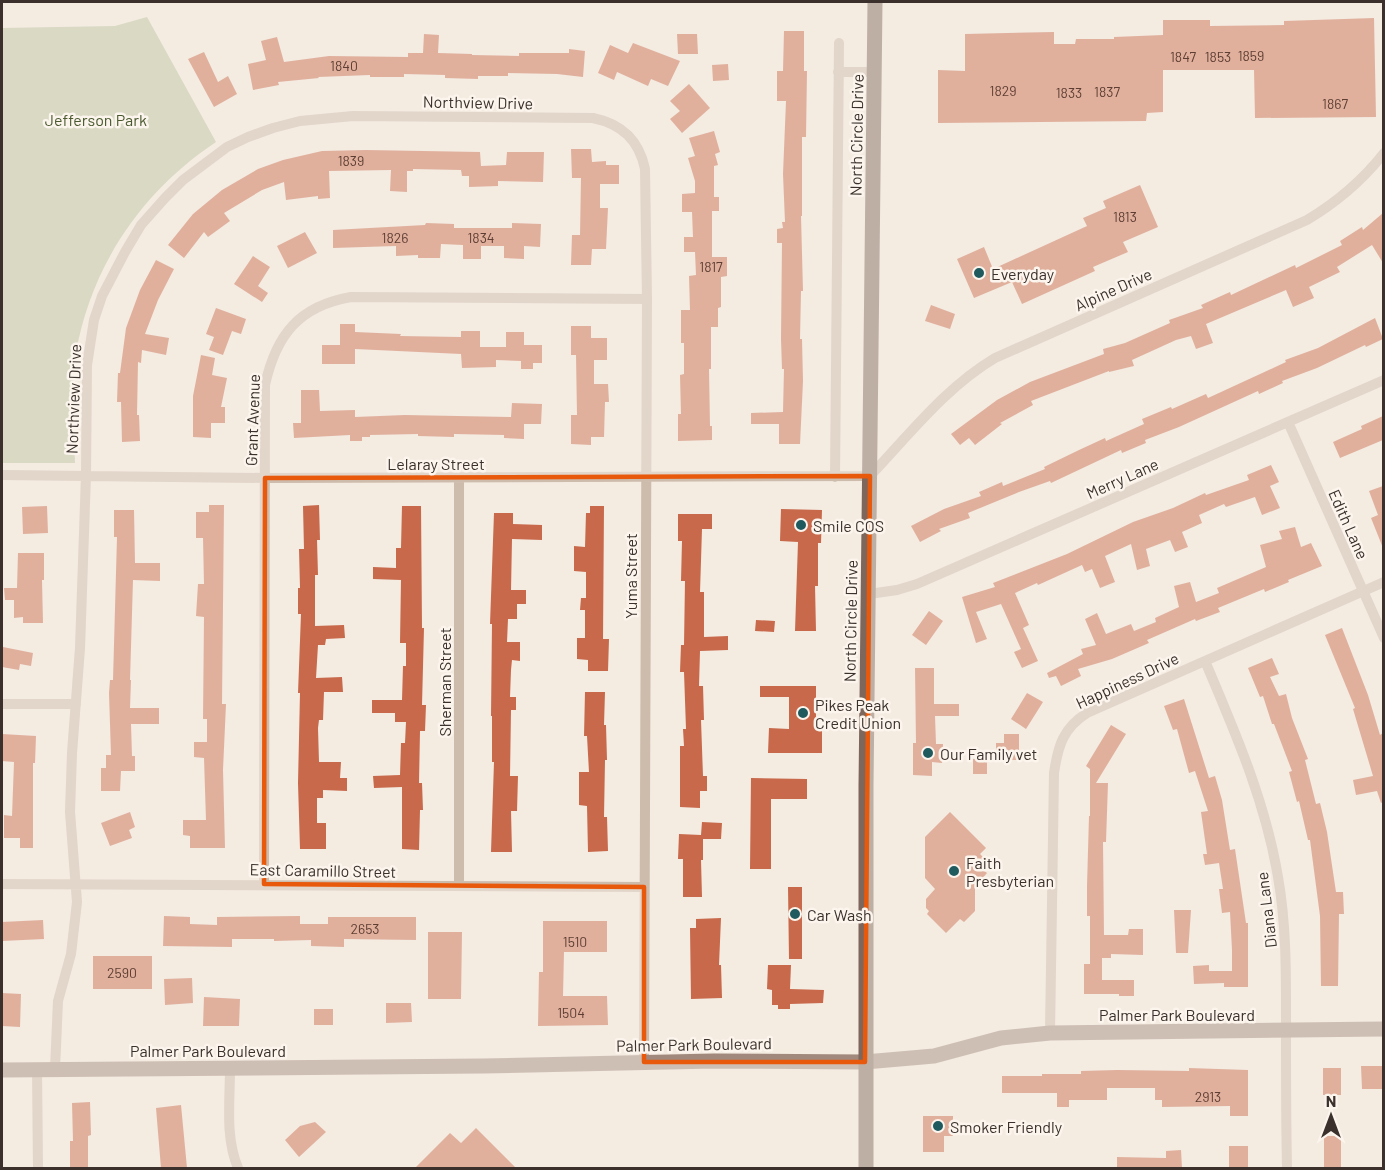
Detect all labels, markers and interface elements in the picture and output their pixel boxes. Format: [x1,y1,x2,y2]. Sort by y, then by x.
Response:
house number: 1859 [1238,47,1264,64]
house number: 1847 [1170,48,1196,65]
house number: 1853 [1205,48,1231,65]
house number: 1840 [330,57,358,74]
street label: North Circle Drive [845,74,867,196]
house number: 1829 [990,82,1017,99]
house number: 1837 [1094,83,1120,100]
house number: 1833 [1056,84,1082,101]
street label: Northview Drive [423,92,533,112]
house number: 1867 [1322,95,1348,112]
park label: Jefferson Park [45,110,147,129]
house number: 1839 [338,152,364,169]
house number: 1813 [1113,208,1137,225]
house number: 1826 [382,229,408,246]
house number: 1834 [467,229,495,246]
house number: 1817 [699,258,723,275]
place label: Everyday [991,264,1055,283]
street label: Alpine Drive [1072,264,1154,314]
marker: Everyday [972,266,986,280]
street label: Northview Drive [62,344,84,454]
street label: Grant Avenue [241,374,263,466]
street label: Lelaray Street [387,454,485,473]
street label: Merry Lane [1083,454,1161,502]
street label: Edith Lane [1325,486,1373,562]
place label: Smile COS [813,516,884,535]
marker: Smile COS [794,518,808,532]
street label: Yuma Street [621,533,640,619]
street label: North Circle Drive [839,560,861,682]
street label: Sherman Street [435,627,454,737]
street label: Happiness Drive [1073,648,1181,712]
place label: Pikes Peak Credit Union [815,695,901,732]
marker: Pikes Peak Credit Union [796,706,810,720]
place label: Our Family vet [940,744,1037,763]
marker: Our Family vet [921,746,935,760]
place label: Faith Presbyterian [966,853,1054,890]
street label: East Caramillo Street [250,859,396,881]
marker: Faith Presbyterian [947,864,961,878]
street label: Diana Lane [1252,871,1280,949]
place label: Car Wash [807,905,872,924]
marker: Car Wash [788,907,802,921]
house number: 2653 [350,920,380,937]
house number: 1510 [563,933,587,950]
house number: 2590 [107,964,137,981]
house number: 1504 [557,1004,585,1021]
street label: Palmer Park Boulevard [1099,1005,1255,1024]
street label: Palmer Park Boulevard [616,1033,772,1055]
street label: Palmer Park Boulevard [130,1041,286,1060]
north arrow [1301,1086,1361,1146]
house number: 2913 [1195,1088,1221,1105]
text: N [1326,1091,1336,1110]
place label: Smoker Friendly [950,1117,1063,1136]
marker: Smoker Friendly [931,1119,945,1133]

